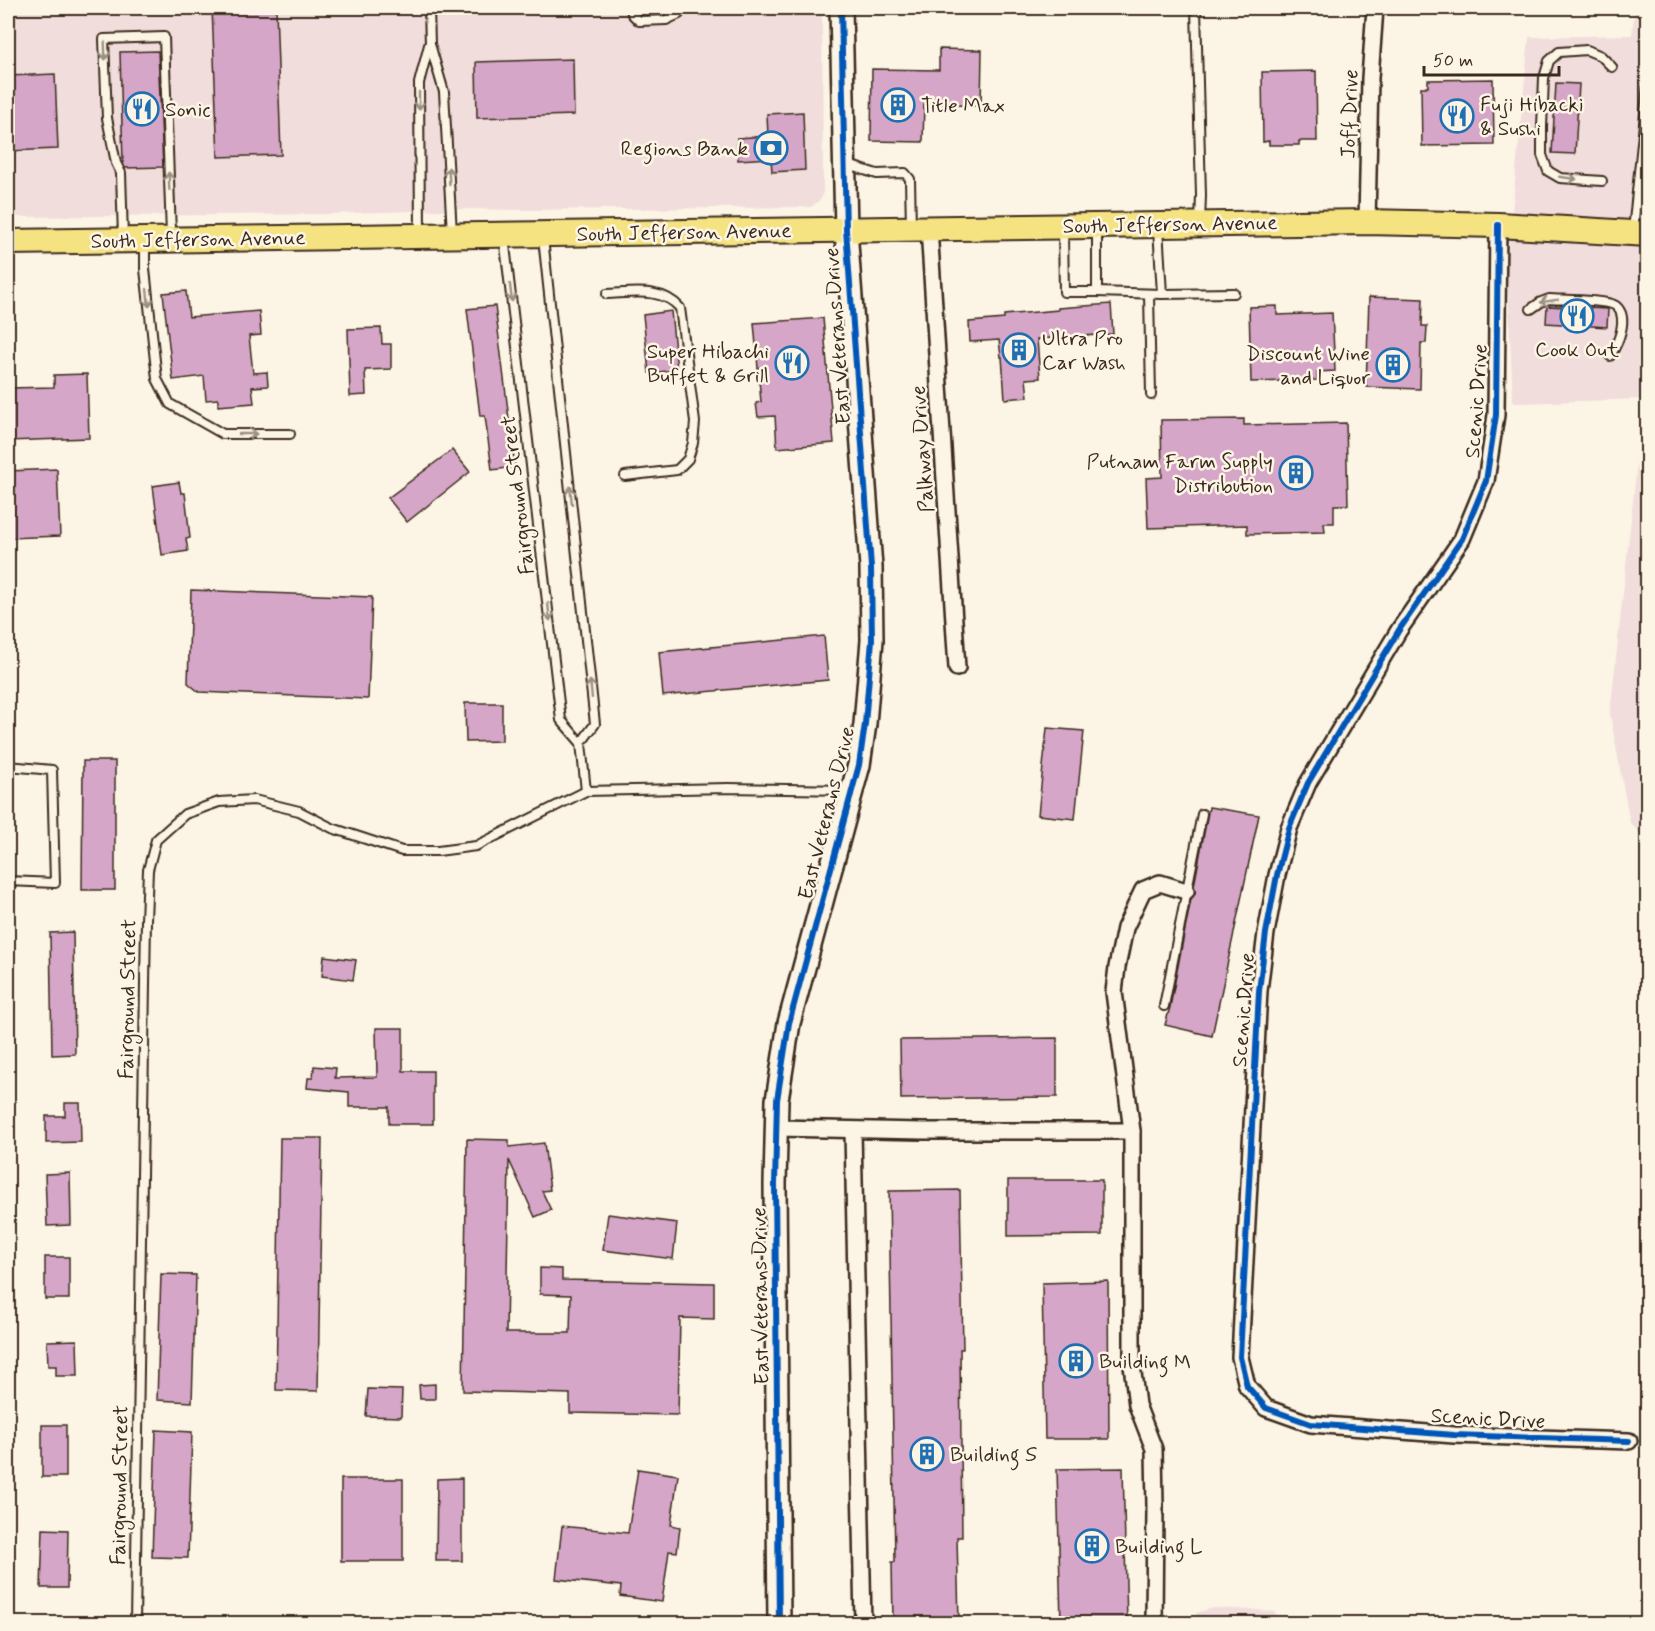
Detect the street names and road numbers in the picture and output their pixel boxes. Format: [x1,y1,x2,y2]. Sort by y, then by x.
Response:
street label: Joff Drive [1334,69,1366,159]
street label: South Jefferson Avenue [1062,209,1278,241]
street label: South Jefferson Avenue [576,217,792,249]
street label: South Jefferson Avenue [90,224,306,256]
street label: East Veterans Drive [818,246,858,425]
street label: Scenic Drive [1459,343,1495,459]
street label: Palkway Drive [905,384,941,513]
street label: Fairground Street [494,413,543,576]
street label: East Veterans Drive [792,724,862,903]
street label: Fairground Street [113,919,144,1079]
street label: Scenic Drive [1226,952,1262,1068]
street label: East Veterans Drive [745,1207,777,1385]
street label: Scenic Drive [1430,1402,1546,1436]
street label: Fairground Street [105,1405,136,1565]

